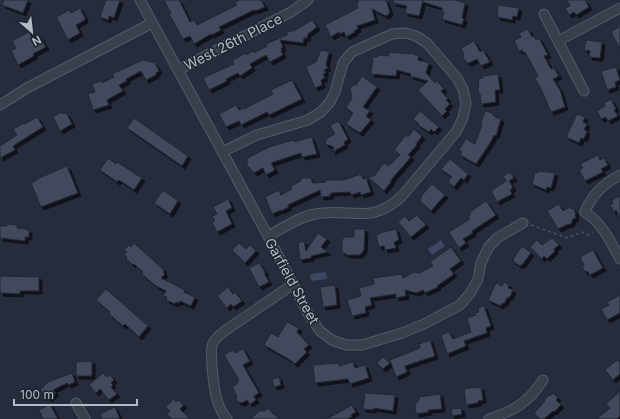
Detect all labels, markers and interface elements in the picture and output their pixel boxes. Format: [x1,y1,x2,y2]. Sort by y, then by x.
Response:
street label: West 26th Place [181,10,285,74]
north arrow [12,12,52,52]
text: N [30,33,44,49]
street label: Garfield Street [262,235,323,327]
scale bar [14,381,137,407]
text: 100 m [20,387,54,402]

